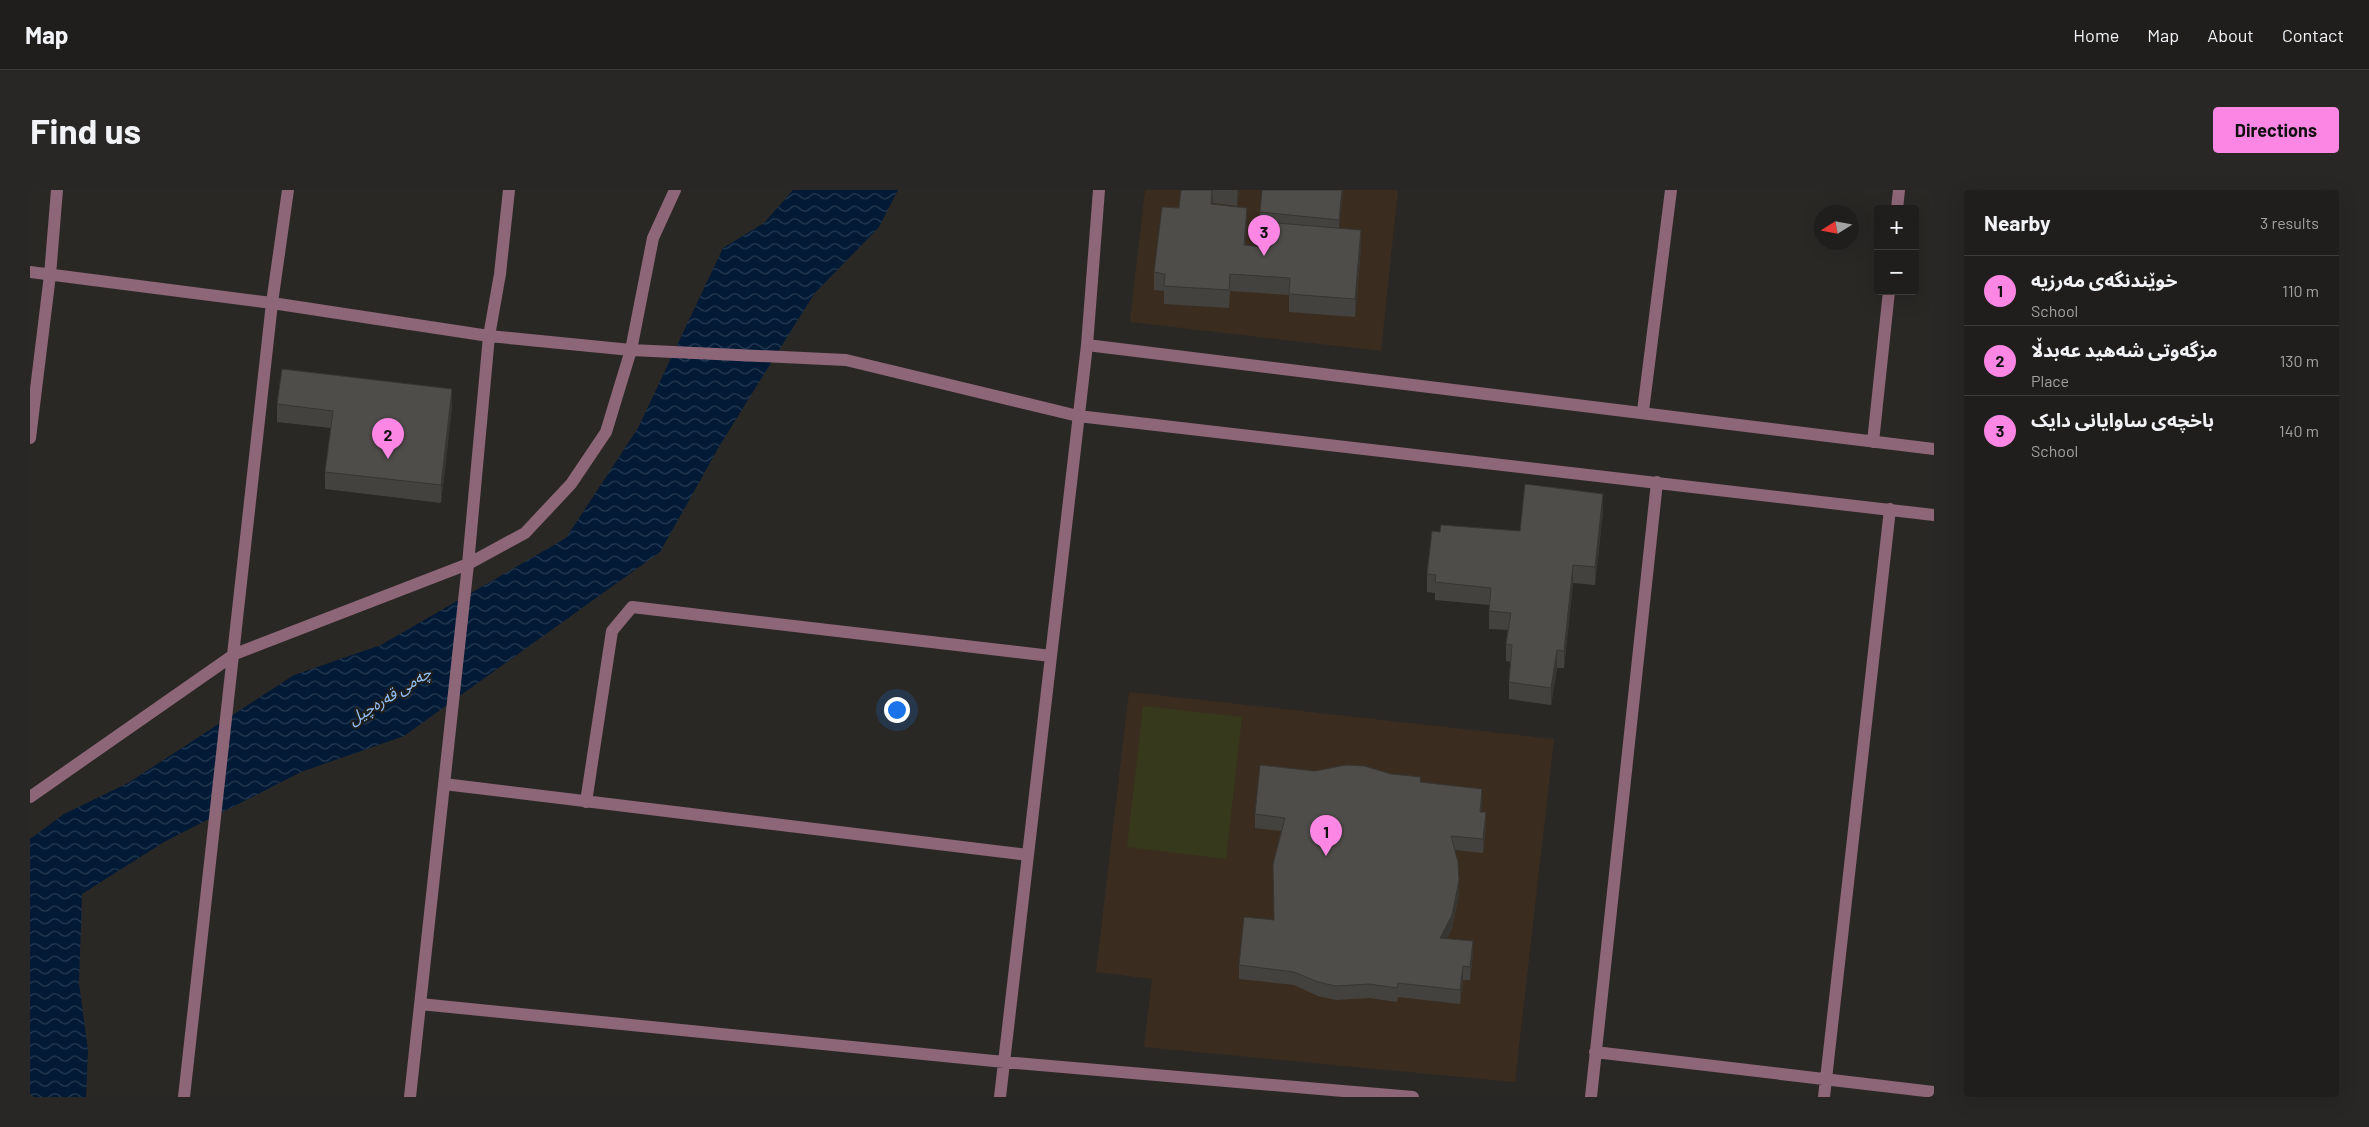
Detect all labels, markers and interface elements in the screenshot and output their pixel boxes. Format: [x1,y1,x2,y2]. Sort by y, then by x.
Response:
text: Map [25,20,68,49]
text: Home [2073,24,2119,46]
text: Map [2147,24,2179,46]
text: About [2207,24,2254,46]
text: Contact [2282,24,2344,46]
button: Directions [2213,107,2339,153]
text: Find us [30,109,141,151]
north arrow [1814,205,1859,250]
map controls [1874,205,1919,295]
button: + [1874,205,1919,250]
text: Nearby [1984,210,2050,235]
text: 3 results [2260,213,2319,232]
pin: 3 [1248,215,1280,256]
button: − [1874,250,1919,295]
text: خوێندنگەی مەرزیە [2031,268,2178,291]
text: 1 [1997,281,2003,300]
text: 110 m [2282,281,2319,300]
text: School [2031,301,2078,320]
text: مزگەوتی شەهید عەبدڵا [2031,338,2218,361]
text: 2 [1996,351,2004,370]
text: 130 m [2280,351,2319,370]
text: Place [2031,371,2069,390]
text: باخچەی ساوایانی دایک [2031,408,2214,431]
pin: 2 [372,418,404,459]
text: 3 [1996,421,2004,440]
text: 140 m [2279,421,2319,440]
text: School [2031,441,2078,460]
water label: چەمی قەرەچیل [344,662,436,730]
your location [884,697,910,723]
pin: 1 [1310,815,1342,856]

